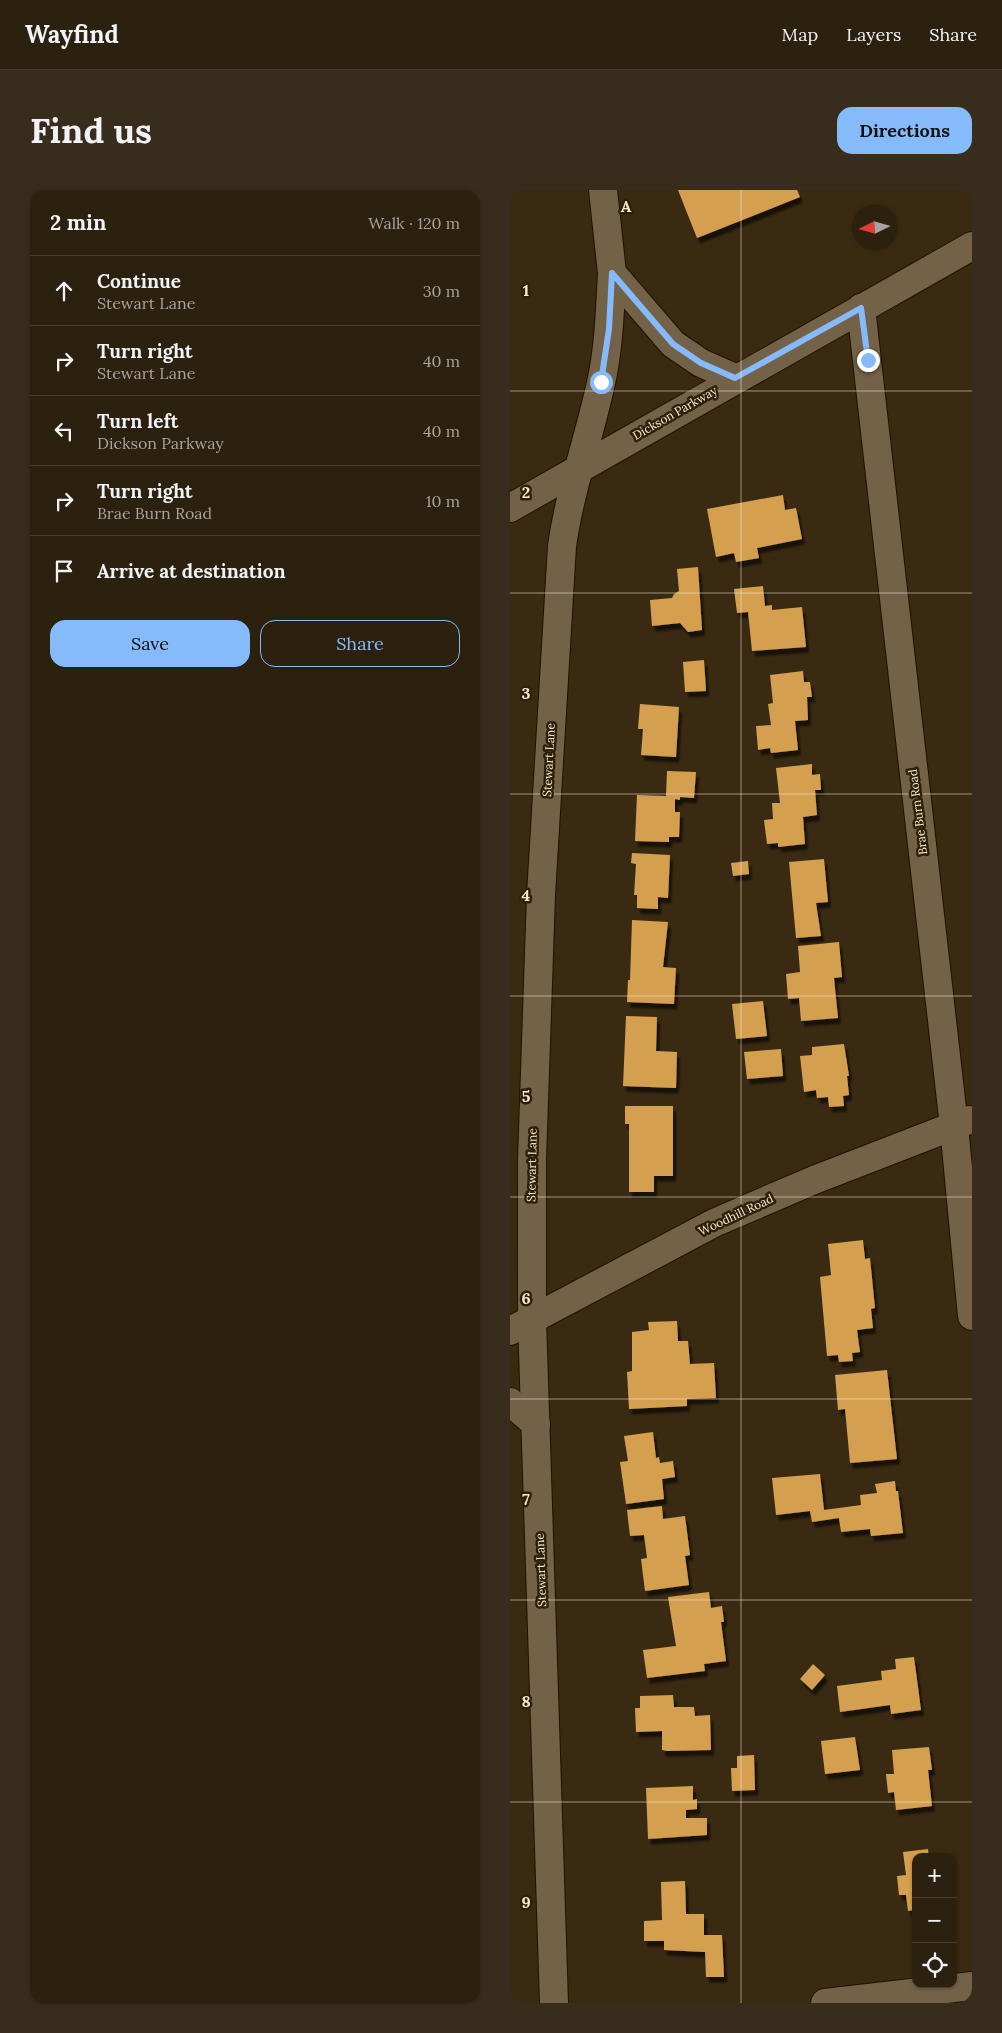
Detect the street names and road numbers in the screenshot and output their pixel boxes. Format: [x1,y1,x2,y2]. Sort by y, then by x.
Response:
street label: Dickson Parkway [630,382,720,443]
street label: Stewart Lane [539,722,558,797]
street label: Brae Burn Road [905,768,930,856]
street label: Stewart Lane [523,1127,540,1202]
street label: Woodhill Road [696,1191,776,1238]
street label: Stewart Lane [532,1532,549,1607]

